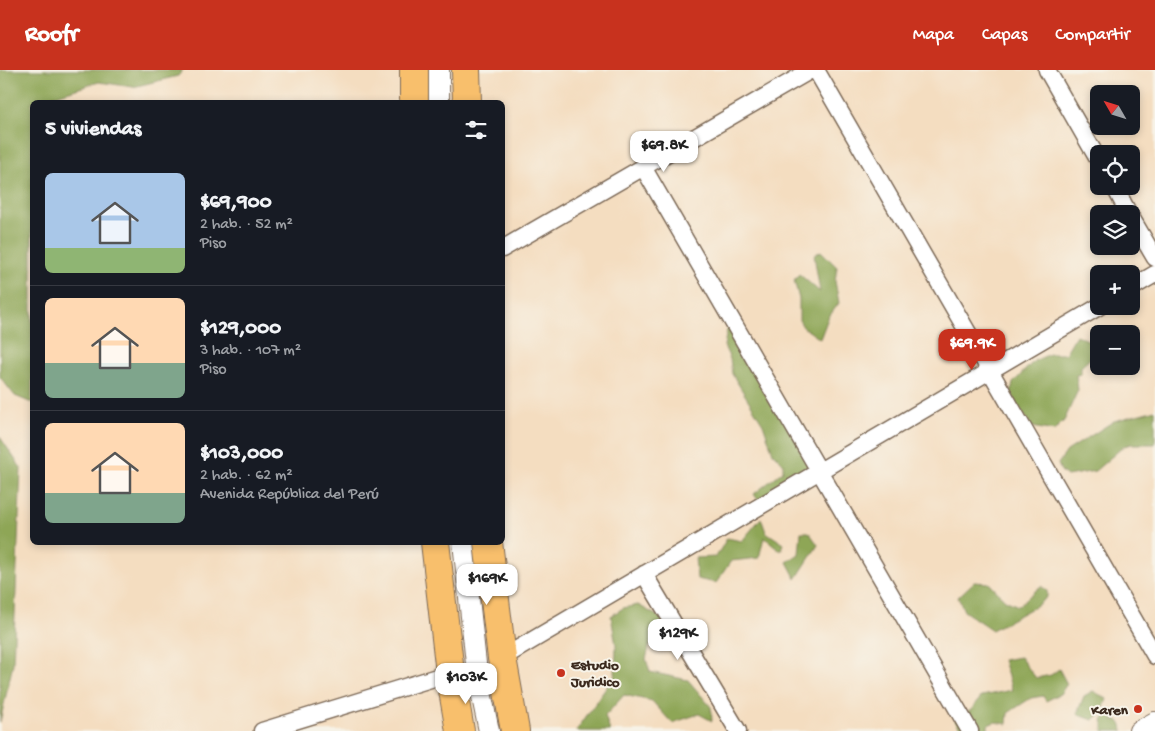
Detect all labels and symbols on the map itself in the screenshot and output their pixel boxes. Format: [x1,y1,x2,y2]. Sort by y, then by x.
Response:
north arrow [1090,85,1140,135]
pin: $69.8K [623,131,705,173]
pin: $69.9K [931,328,1013,371]
pin: $169K [452,564,522,606]
pin: $129K [643,618,713,661]
place label: Estudio Juridico [570,657,620,692]
pin: $103K [431,662,501,705]
marker: Estudio Juridico [555,667,567,679]
place label: Karen [1090,702,1129,720]
marker: Karen [1132,703,1144,715]

